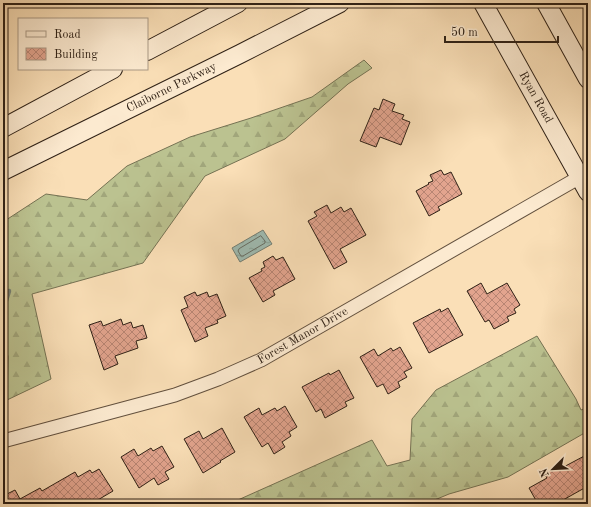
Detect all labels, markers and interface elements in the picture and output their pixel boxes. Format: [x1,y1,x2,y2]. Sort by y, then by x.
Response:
legend [18,18,148,70]
scale bar [445,18,558,44]
text: 50 m [451,26,478,39]
text: Road [54,29,81,41]
text: Building [54,49,98,61]
street label: Claiborne Parkway [125,60,219,115]
street label: Ryan Road [516,70,555,125]
street label: Forest Manor Drive [255,305,350,367]
north arrow [533,449,573,489]
text: N [538,466,552,479]

